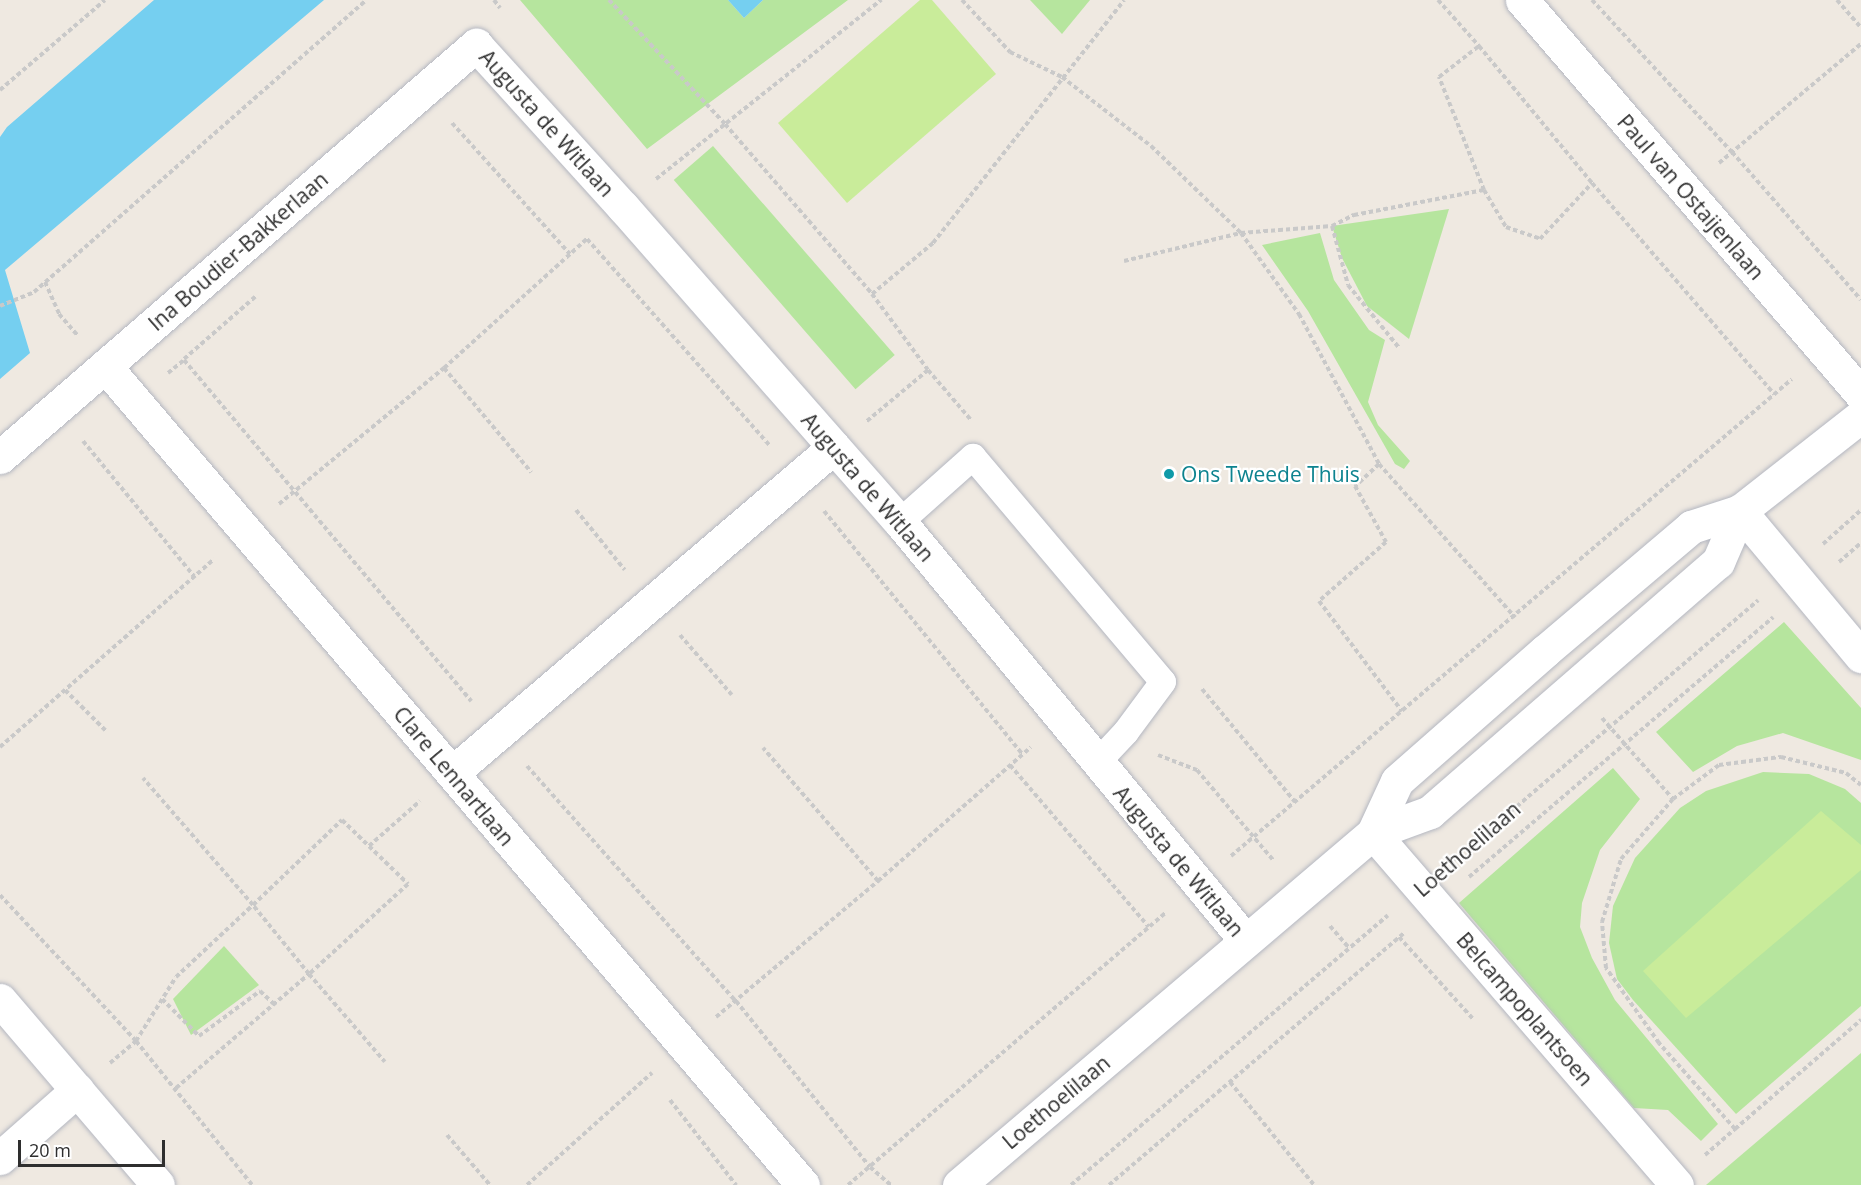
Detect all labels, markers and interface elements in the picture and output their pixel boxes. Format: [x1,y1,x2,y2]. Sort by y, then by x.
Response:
street label: Augusta de Witlaan [474,44,620,202]
street label: Paul van Ostaijenlaan [1612,109,1770,285]
street label: Ina Boudier-Bakkerlaan [143,166,333,336]
street label: Augusta de Witlaan [797,407,939,567]
place label: Ons Tweede Thuis [1181,461,1360,487]
marker: Ons Tweede Thuis [1162,467,1176,481]
street label: Clare Lennartlaan [388,701,520,851]
street label: Augusta de Witlaan [1109,781,1249,941]
street label: Loethoelilaan [1409,796,1525,902]
street label: Belcampoplantsoen [1452,927,1598,1091]
street label: Loethoelilaan [997,1050,1115,1154]
scale bar [21,1128,168,1166]
text: 20 m [29,1138,71,1162]

